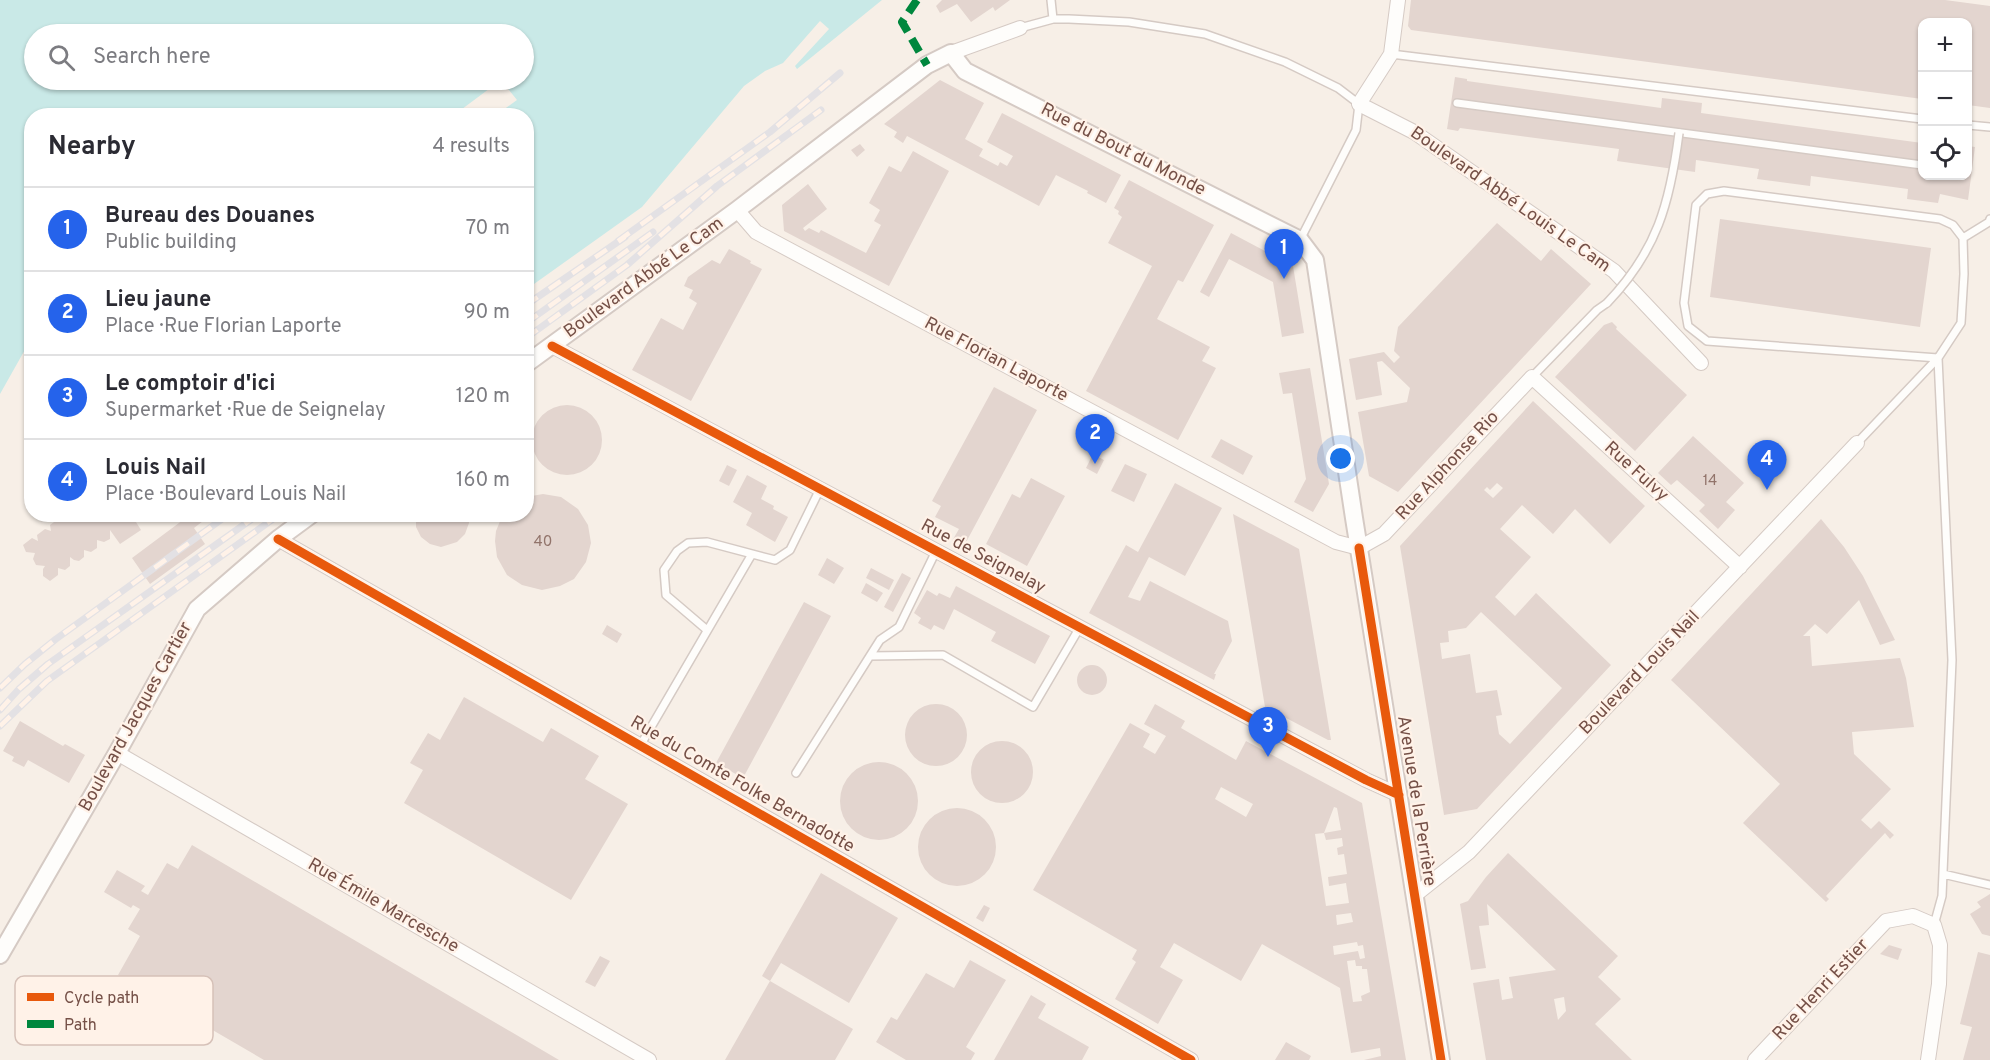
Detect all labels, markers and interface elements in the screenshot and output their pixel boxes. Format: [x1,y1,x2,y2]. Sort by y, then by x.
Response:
map controls [1918,18,1972,180]
button: + [1918,18,1972,72]
search box [24,24,534,90]
icon: search [45,41,78,74]
text: Search here [93,44,211,71]
button: − [1918,72,1972,126]
street label: Rue du Bout du Monde [1036,98,1210,202]
street label: Boulevard Abbé Louis Le Cam [1405,122,1615,278]
button: locate [1918,126,1972,180]
text: Nearby [48,131,136,164]
text: 4 results [433,134,510,160]
text: Bureau des Douanes [105,203,315,230]
street label: Boulevard Abbé Le Cam [560,212,728,344]
text: 1 [64,216,72,242]
text: 70 m [466,216,510,242]
text: Public building [105,230,237,256]
pin: 1 [1264,230,1304,279]
text: Lieu jaune [105,287,211,314]
text: 2 [61,300,74,326]
text: 90 m [464,300,510,326]
street label: Rue Florian Laporte [920,312,1072,408]
text: Place · Rue Florian Laporte [105,314,341,340]
text: Le comptoir d'ici [105,371,276,398]
text: 3 [62,384,74,410]
text: 120 m [456,384,510,410]
text: Supermarket · Rue de Seignelay [105,398,385,424]
street label: Rue Alphonse Rio [1391,406,1505,526]
pin: 2 [1076,414,1114,464]
street label: Rue Fulvy [1599,437,1673,507]
pin: 4 [1748,440,1786,490]
your location [1326,444,1355,473]
text: Louis Nail [105,455,206,482]
text: 4 [61,468,74,494]
text: 160 m [456,468,510,494]
house number: 14 [1703,472,1717,491]
text: Place · Boulevard Louis Nail [105,482,346,508]
street label: Rue de Seignelay [916,514,1050,600]
house number: 40 [534,533,552,552]
street label: Boulevard Louis Nail [1575,606,1705,740]
street label: Boulevard Jacques Cartier [74,618,198,816]
pin: 3 [1248,708,1288,757]
street label: Rue du Comte Folke Bernadotte [626,711,858,859]
street label: Avenue de la Perrière [1391,714,1441,888]
street label: Rue Émile Marcesche [303,852,464,959]
street label: Rue Henri Estier [1768,934,1874,1046]
legend [15,976,213,1045]
text: Cycle path [64,989,139,1009]
text: Path [64,1016,97,1036]

